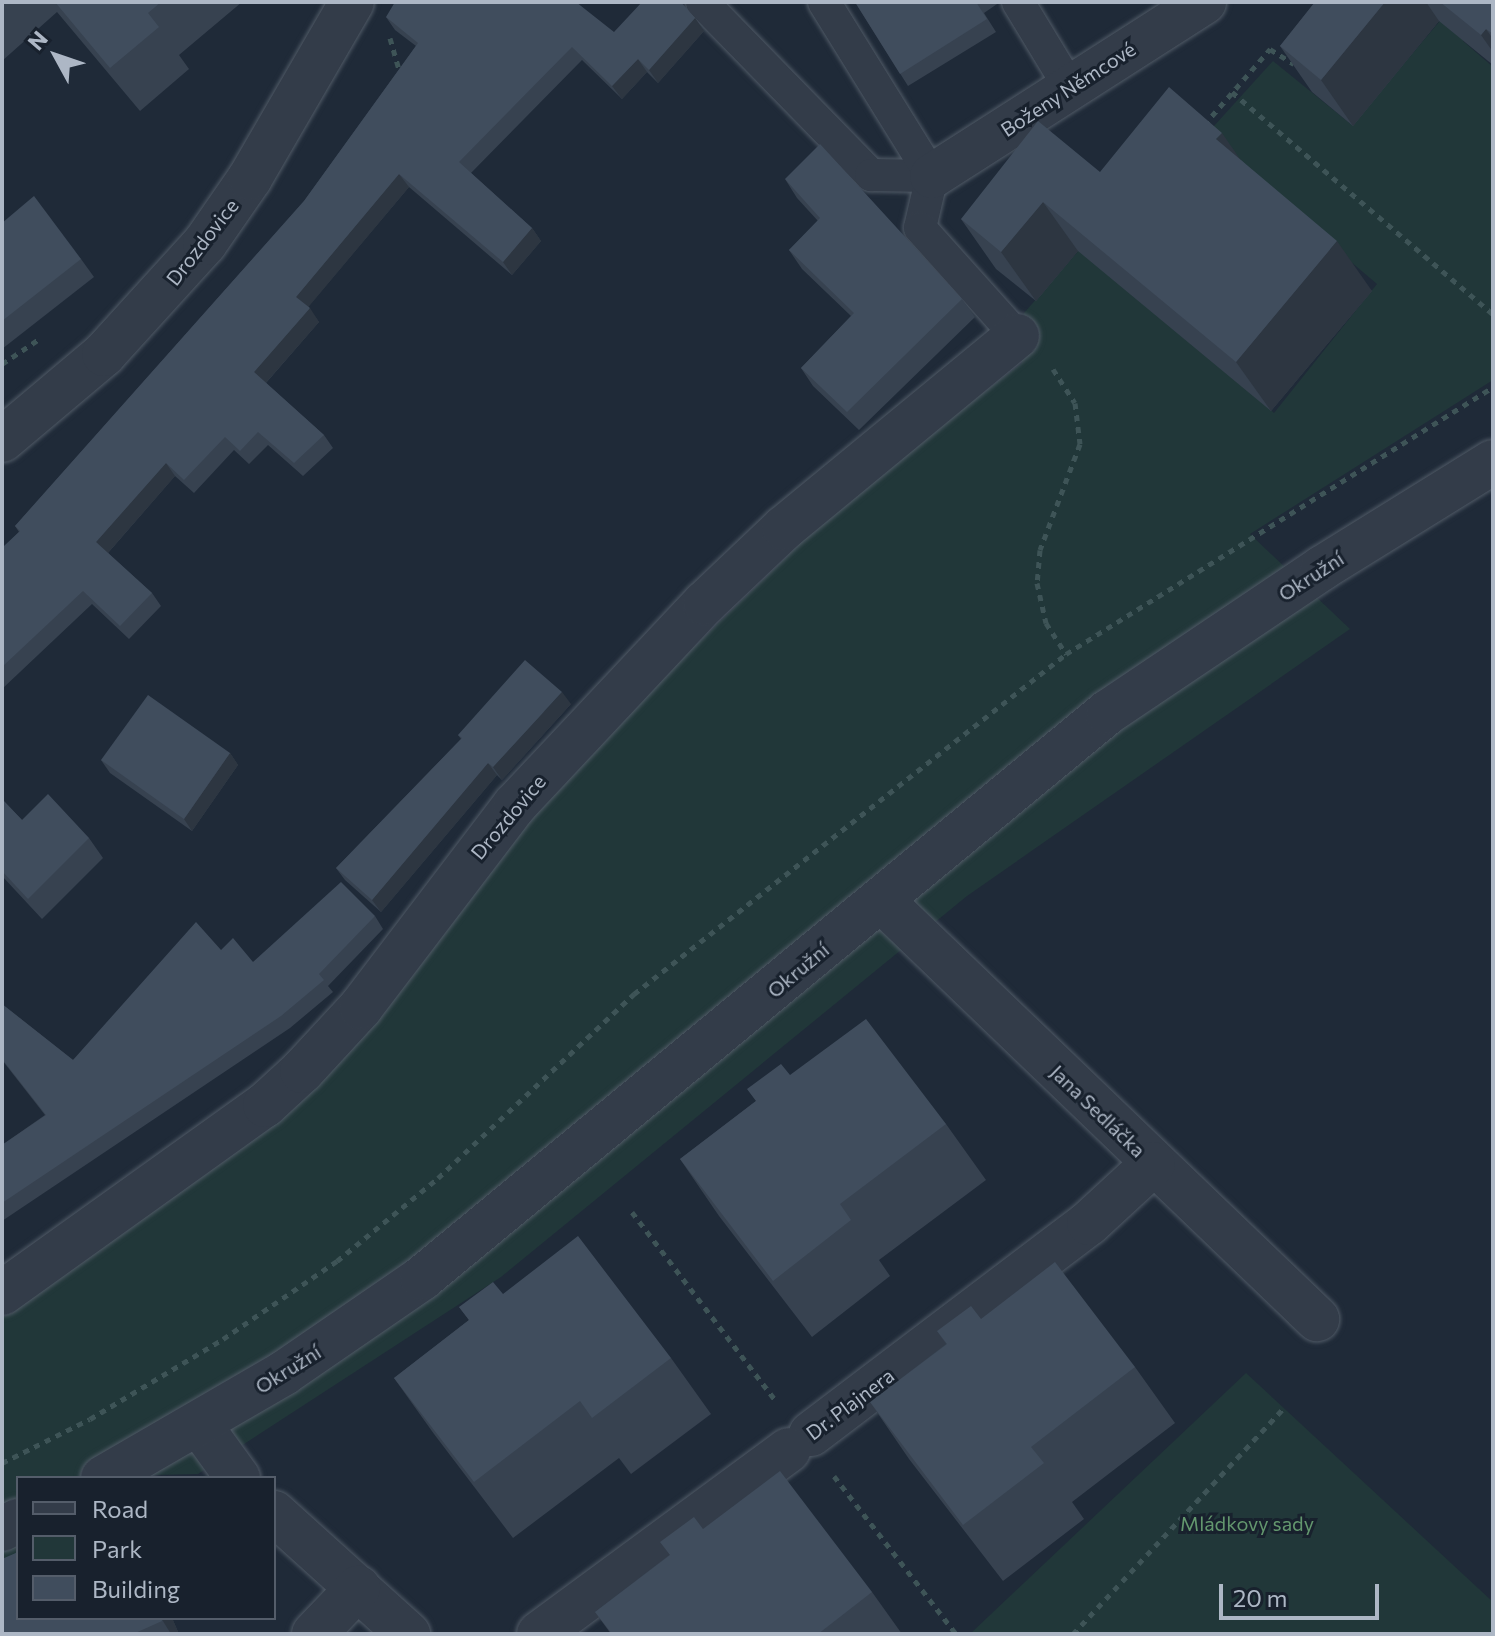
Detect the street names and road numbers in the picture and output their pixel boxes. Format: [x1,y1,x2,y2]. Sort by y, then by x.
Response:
street label: Boženy Němcové [996,37,1140,141]
street label: Drozdovice [161,194,243,290]
street label: Okružní [1274,546,1348,606]
street label: Drozdovice [466,770,550,864]
street label: Okružní [762,937,834,1003]
street label: Jana Sedláčka [1046,1060,1150,1162]
street label: Okružní [251,1340,325,1398]
street label: Dr. Plajnera [801,1363,899,1445]

